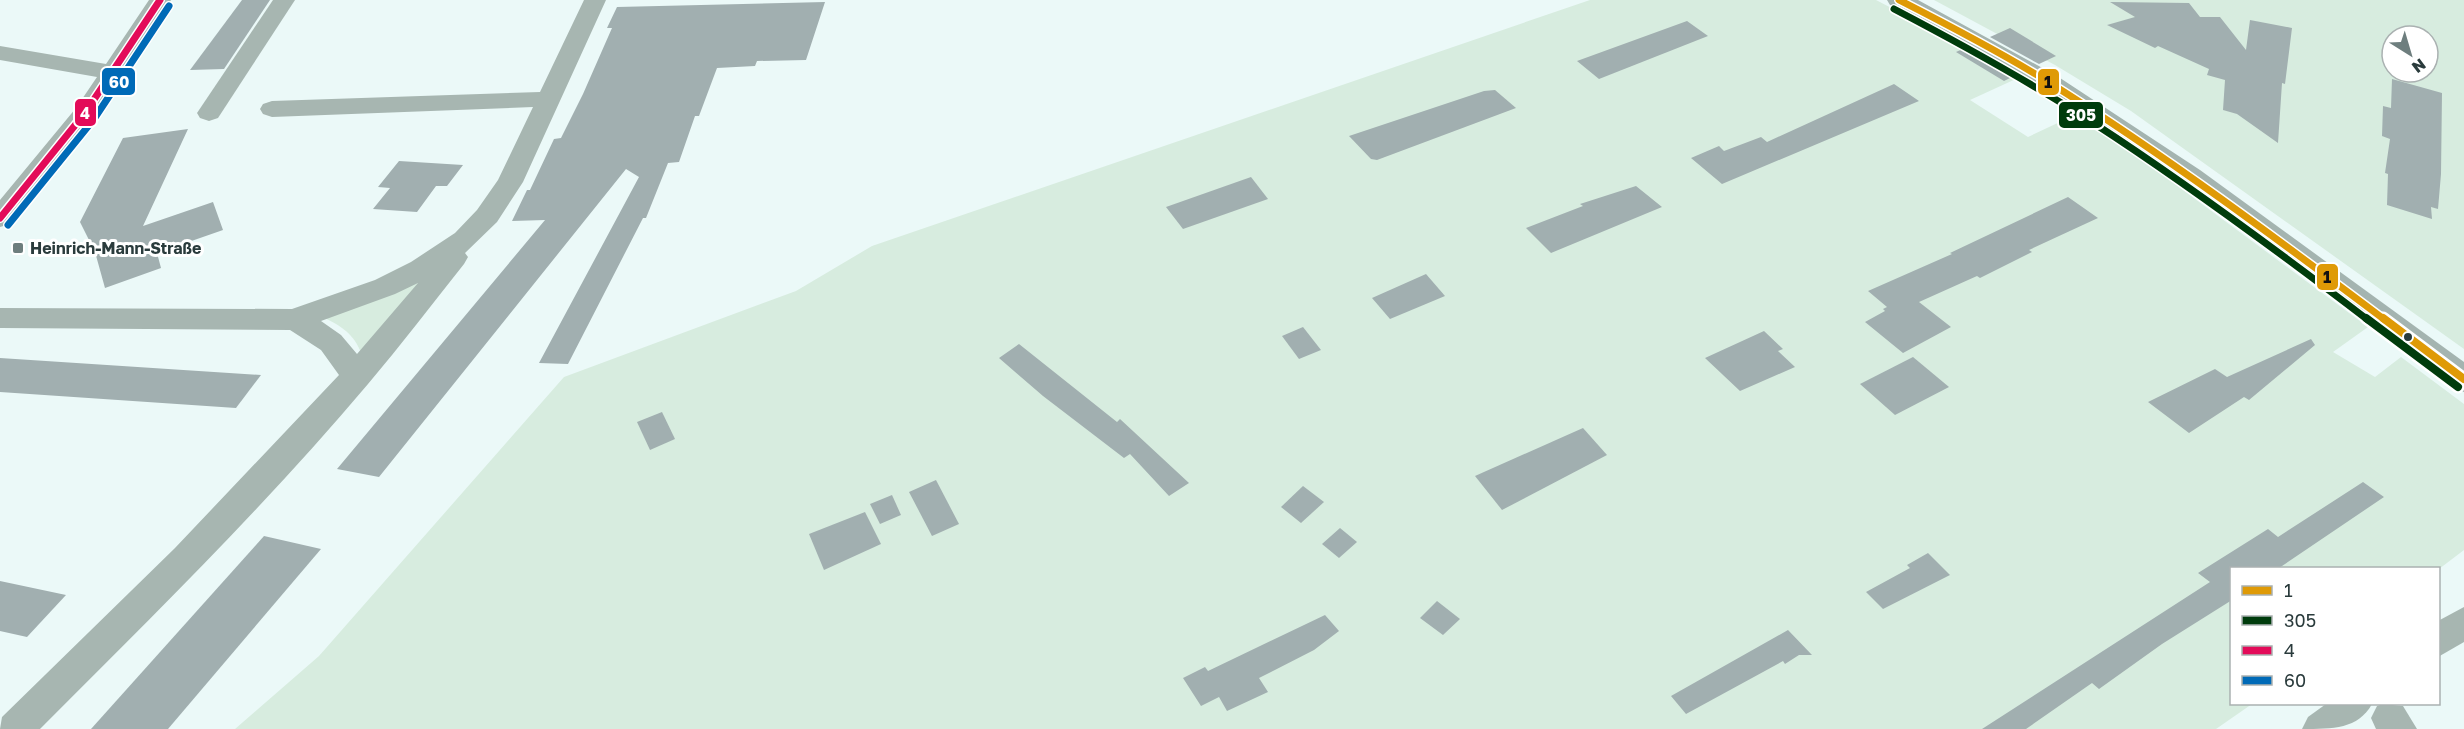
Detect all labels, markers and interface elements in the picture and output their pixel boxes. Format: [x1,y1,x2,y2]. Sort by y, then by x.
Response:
north arrow [2380,24,2440,84]
text: N [2408,54,2430,78]
line badge: 60 [101,67,136,96]
line badge: 1 [2037,68,2060,96]
text: 60 [109,72,129,92]
text: 1 [2044,72,2052,92]
line badge: 4 [74,98,97,127]
line badge: 305 [2058,101,2104,129]
text: 4 [80,103,90,123]
text: 305 [2066,105,2096,125]
place label: Heinrich-Mann-Straße [30,238,201,258]
marker: Heinrich-Mann-Straße [11,241,25,255]
line badge: 1 [2316,263,2339,291]
text: 1 [2323,267,2331,287]
unlabelled marker [2402,331,2414,343]
legend [2230,567,2440,705]
text: 1 [2284,579,2293,601]
text: 305 [2284,609,2316,631]
text: 4 [2284,639,2295,661]
text: 60 [2284,669,2306,691]

